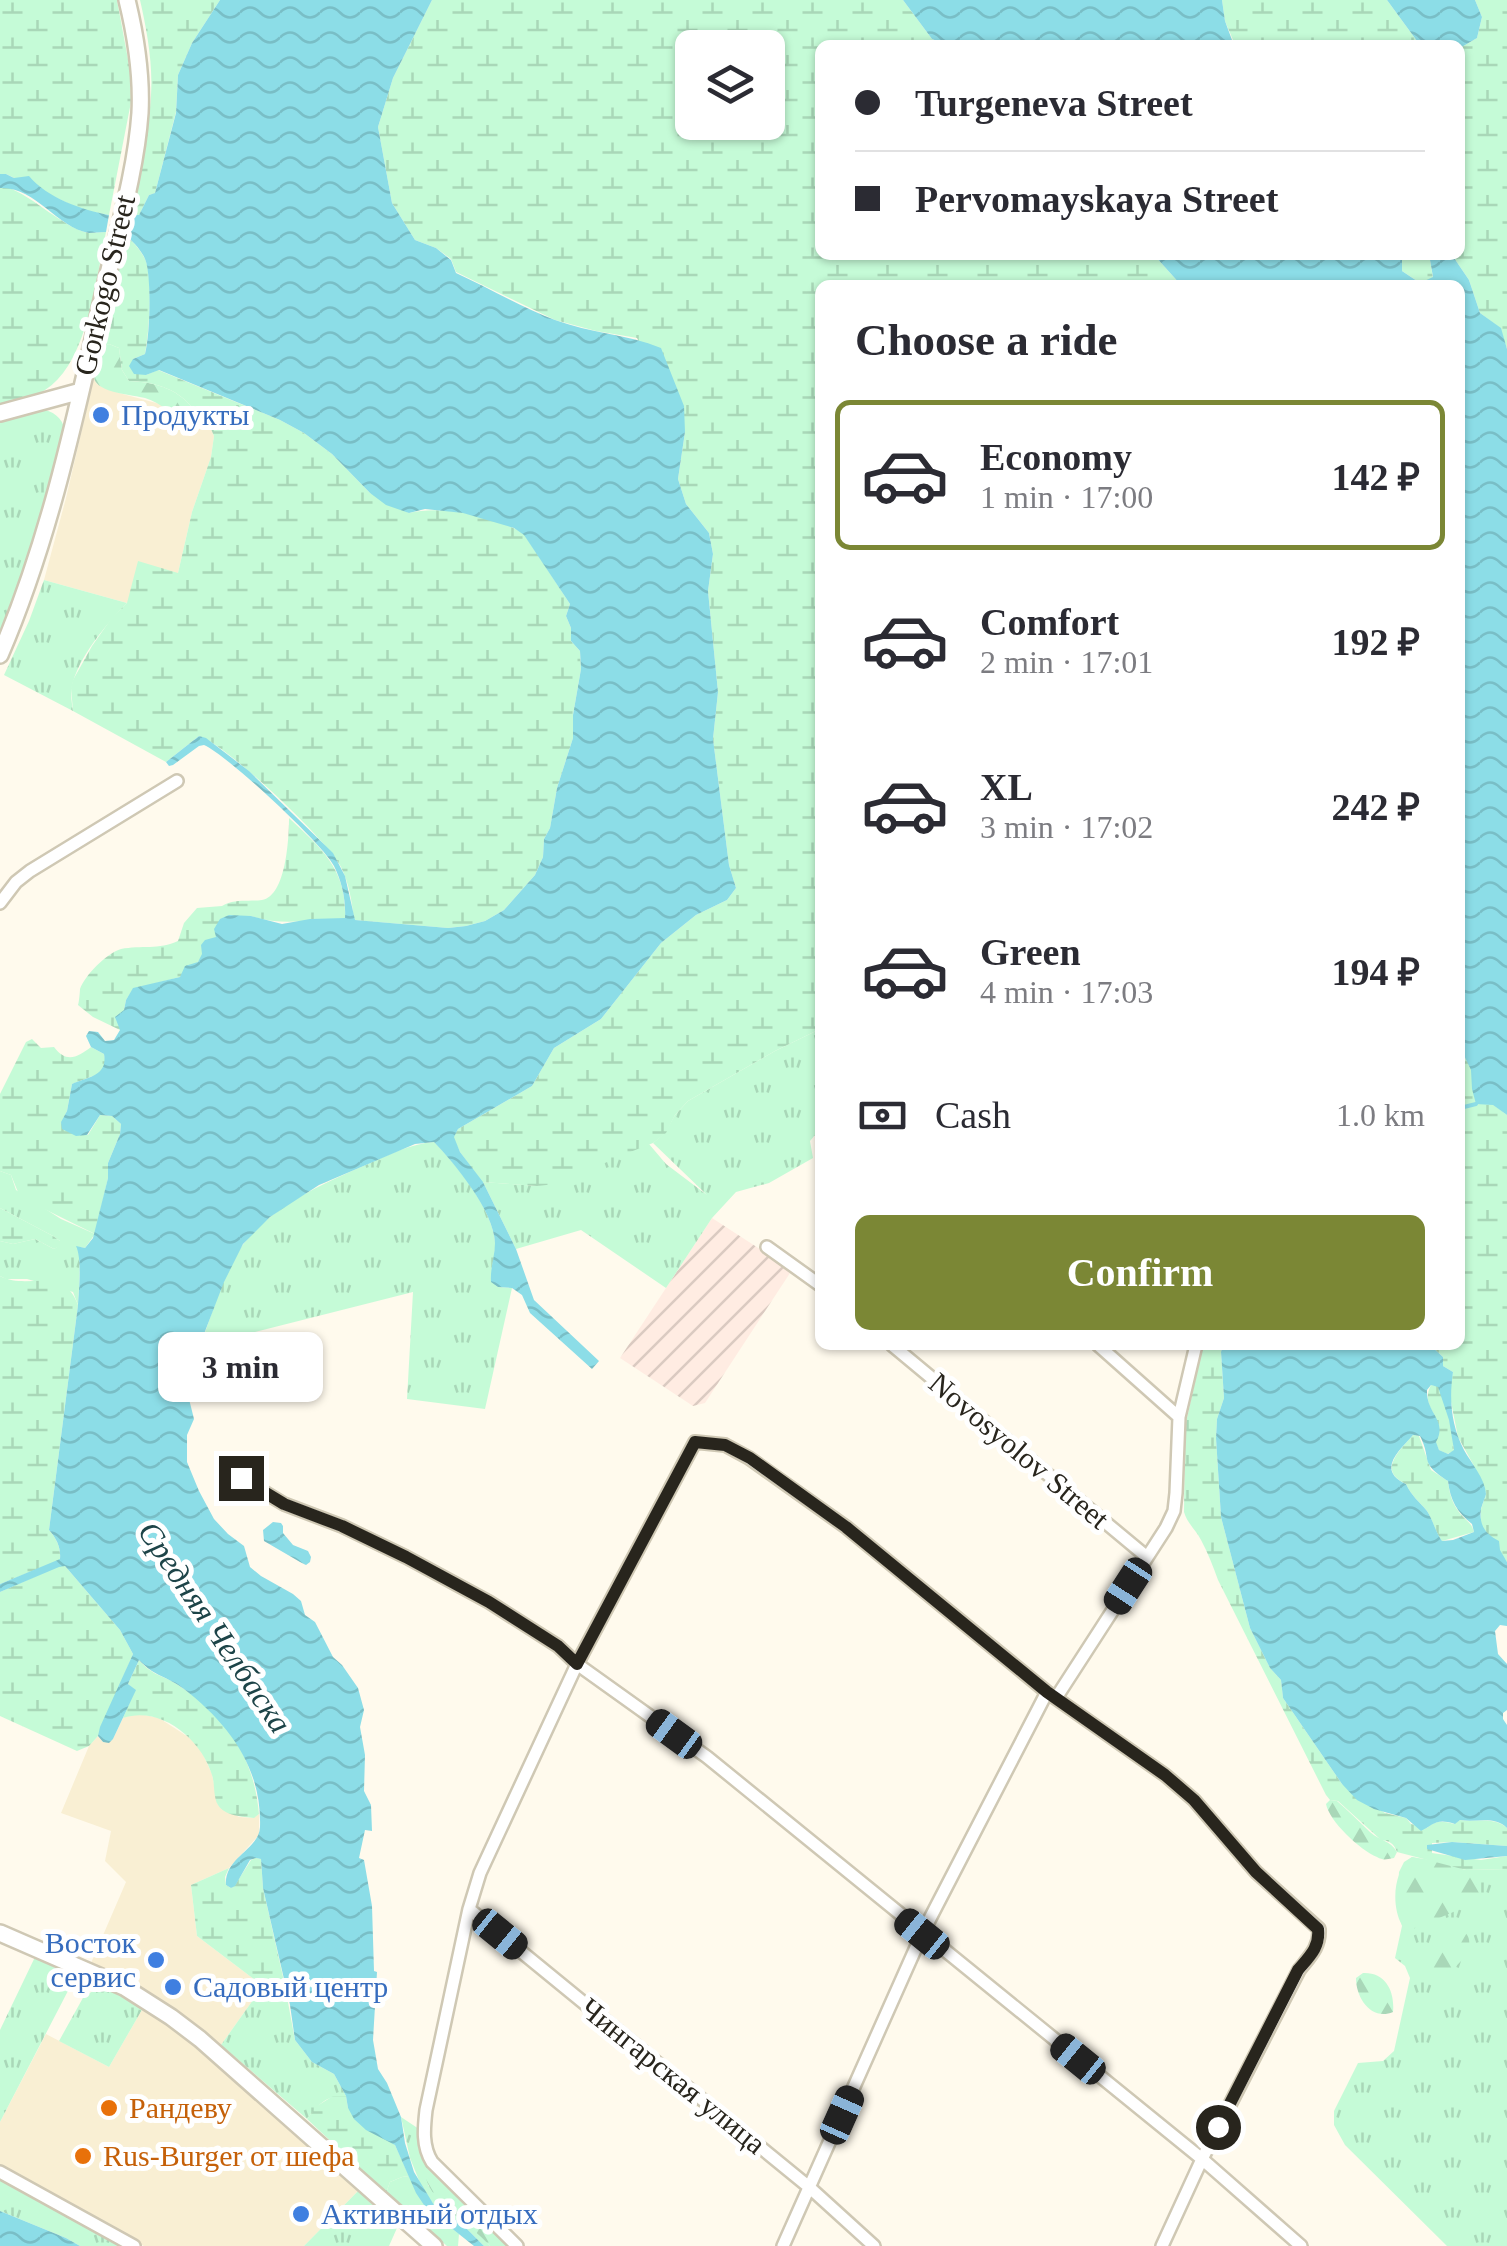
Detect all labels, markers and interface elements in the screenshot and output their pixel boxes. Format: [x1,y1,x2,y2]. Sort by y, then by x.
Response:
map controls [675,30,785,140]
button: layers [675,30,785,140]
text: Turgeneva Street [915,82,1193,124]
text: Pervomayskaya Street [915,178,1278,220]
street label: Gorkogo Street [68,191,141,378]
text: Choose a ride [855,315,1118,365]
place label: Продукты [121,398,250,431]
marker: Продукты [90,404,112,426]
icon: car [860,430,950,520]
text: Economy [980,436,1132,478]
text: 142 ₽ [1331,456,1420,498]
text: 1 min · 17:00 [980,479,1153,515]
icon: car [860,595,950,685]
text: Comfort [980,601,1119,643]
text: 192 ₽ [1331,621,1420,663]
text: 2 min · 17:01 [980,644,1153,680]
icon: car [860,760,950,850]
text: XL [980,766,1033,808]
text: 242 ₽ [1331,786,1420,828]
text: 3 min · 17:02 [980,809,1153,845]
icon: car [860,925,950,1015]
text: Green [980,931,1081,973]
text: 194 ₽ [1331,951,1420,993]
text: 4 min · 17:03 [980,974,1153,1010]
icon: cash [855,1088,910,1143]
text: Cash [935,1094,1011,1136]
text: 1.0 km [1336,1097,1425,1133]
button: Confirm [855,1215,1425,1330]
callout: 3 min [158,1333,324,1403]
text: 3 min [202,1349,279,1385]
street label: Novosyolov Street [923,1366,1116,1536]
route end [219,1456,264,1501]
water label: Средняя Челбаска [131,1515,299,1739]
car [1099,1553,1157,1619]
car [641,1704,707,1764]
car [467,1903,533,1965]
car [889,1903,955,1965]
place label: Восток сервис [45,1926,136,1993]
marker: Восток сервис [145,1949,167,1971]
place label: Садовый центр [193,1970,388,2003]
marker: Садовый центр [162,1976,184,1998]
street label: Чингарская улица [574,1991,772,2160]
car [1045,2028,1111,2090]
car [816,2081,868,2149]
place label: Рандеву [129,2091,232,2124]
marker: Рандеву [98,2097,120,2119]
route start [1196,2105,1241,2150]
place label: Rus-Burger от шефа [103,2139,355,2172]
marker: Rus-Burger от шефа [72,2145,94,2167]
place label: Активный отдых [321,2197,538,2230]
marker: Активный отдых [290,2203,312,2225]

